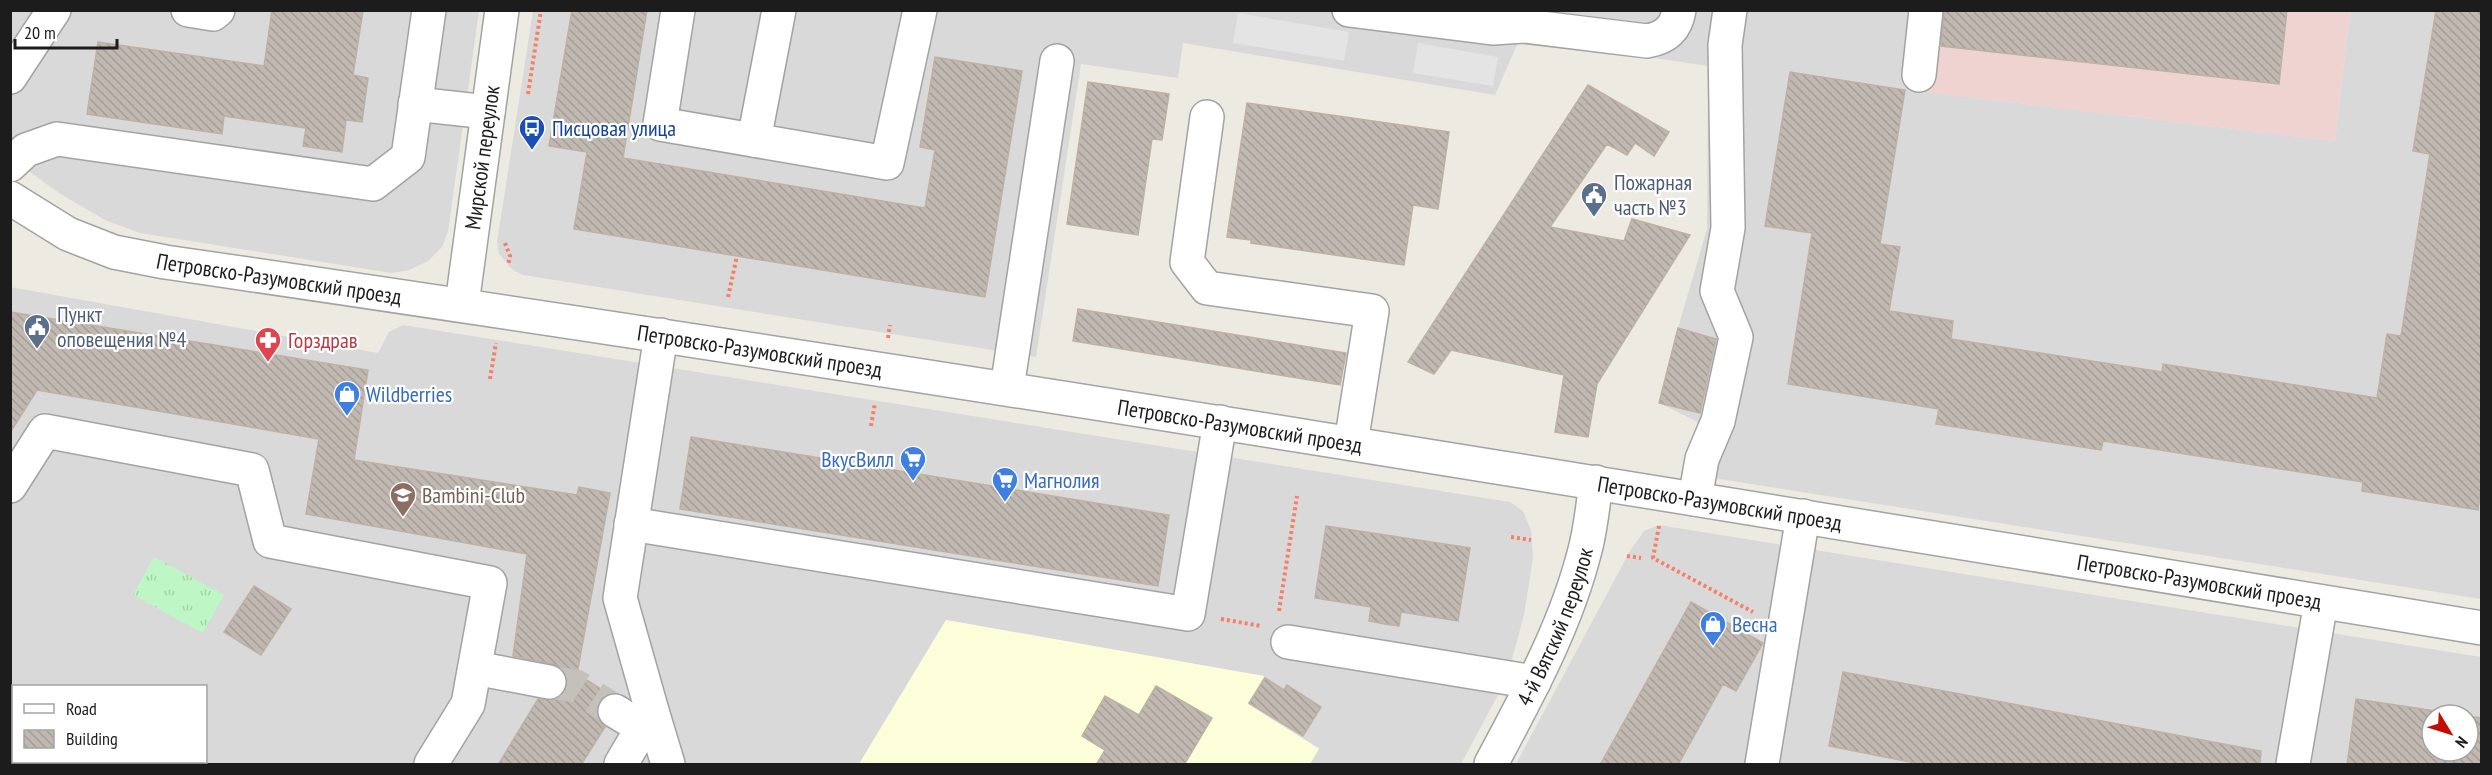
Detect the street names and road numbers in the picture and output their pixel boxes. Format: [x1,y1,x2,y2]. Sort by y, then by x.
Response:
street label: Мирской переулок [458,83,506,231]
street label: Петровско-Разумовский проезд [154,247,404,311]
street label: Петровско-Разумовский проезд [635,318,884,384]
street label: Петровско-Разумовский проезд [1116,393,1365,459]
street label: Петровско-Разумовский проезд [1595,470,1844,537]
street label: 4-й Вятский переулок [1510,544,1599,711]
street label: Петровско-Разумовский проезд [2075,548,2324,615]

